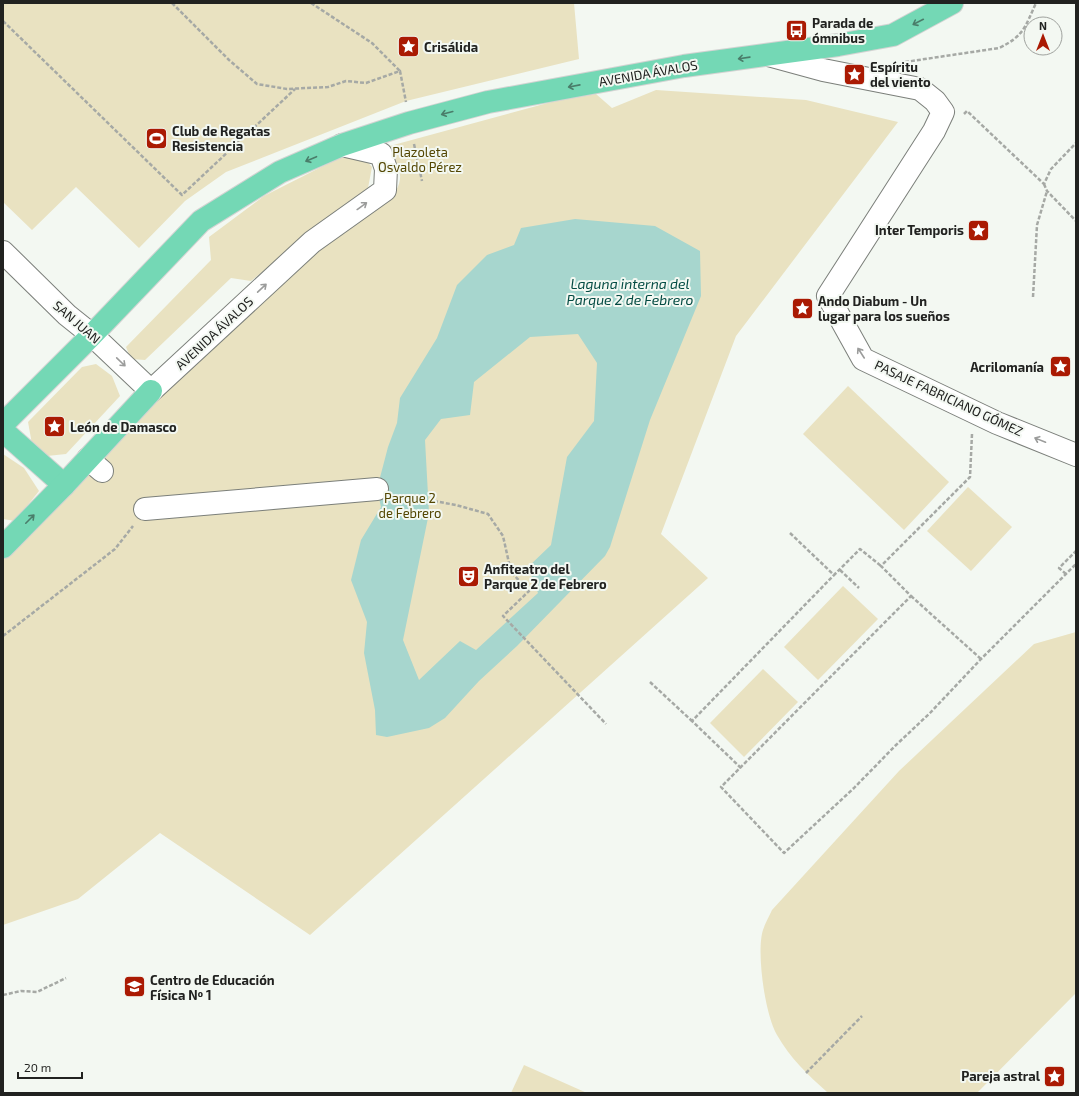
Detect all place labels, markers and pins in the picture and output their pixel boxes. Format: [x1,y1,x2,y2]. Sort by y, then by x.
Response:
place label: Parada de ómnibus [812,15,873,46]
bus stop icon: Parada de ómnibus [784,17,810,43]
place icon: Crisálida [395,34,421,60]
place label: Crisálida [424,39,478,55]
place label: Espíritu del viento [870,59,931,90]
place icon: Espíritu del viento [842,61,868,87]
place label: Club de Regatas Resistencia [172,123,270,154]
sports icon: Club de Regatas Resistencia [144,125,170,151]
place icon: Inter Temporis [966,217,992,243]
place label: Inter Temporis [875,222,964,238]
place label: Ando Diabum - Un lugar para los sueños [818,293,950,324]
place icon: Ando Diabum - Un lugar para los sueños [790,295,816,321]
place icon: Acrilomanía [1047,354,1073,380]
place label: Acrilomanía [970,359,1044,375]
place icon: León de Damasco [41,414,67,440]
place label: León de Damasco [70,419,177,435]
place label: Anfiteatro del Parque 2 de Febrero [484,561,607,592]
theatre icon: Anfiteatro del Parque 2 de Febrero [456,563,482,589]
place label: Centro de Educación Física Nº 1 [150,972,275,1003]
school or university icon: Centro de Educación Física Nº 1 [121,974,147,1000]
place icon: Pareja astral [1042,1063,1068,1089]
place label: Pareja astral [961,1068,1041,1084]

